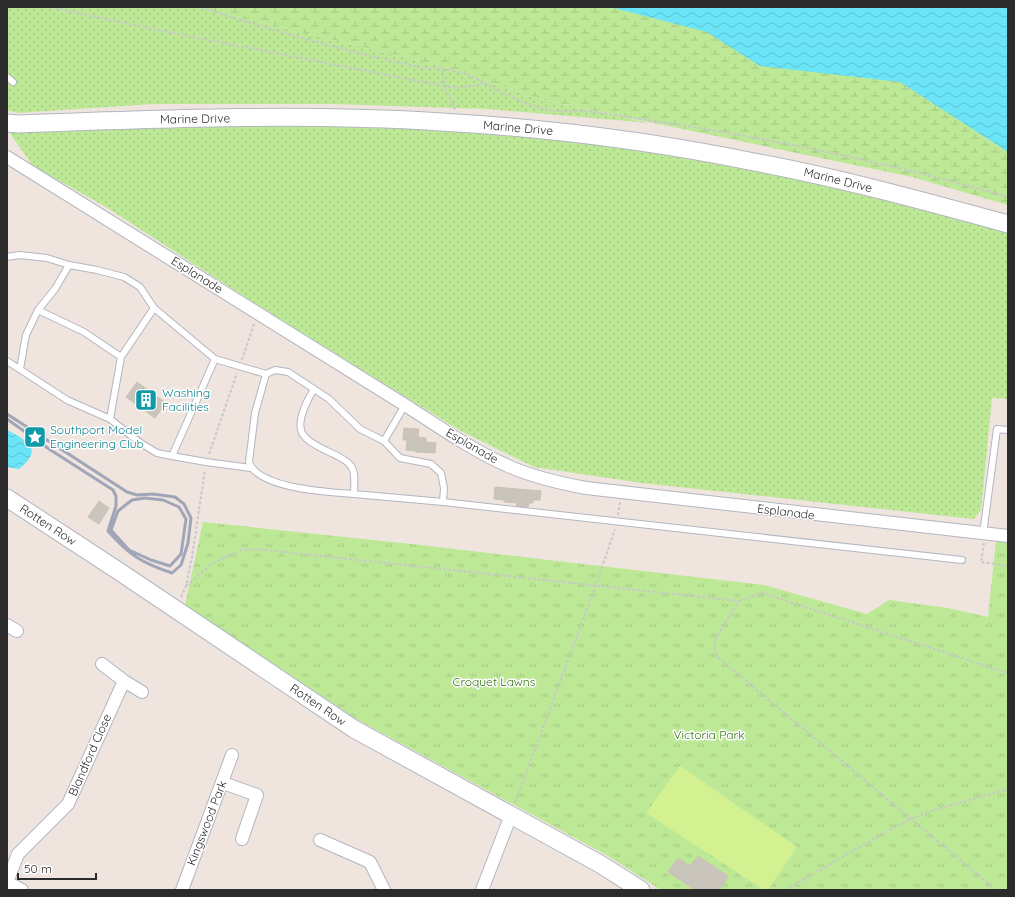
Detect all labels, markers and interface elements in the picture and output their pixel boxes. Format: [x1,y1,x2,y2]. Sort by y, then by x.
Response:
street label: Marine Drive [160,110,230,127]
street label: Marine Drive [482,117,554,138]
street label: Marine Drive [802,164,874,195]
street label: Esplanade [169,253,226,296]
place label: Washing Facilities [162,385,210,414]
building icon: Washing Facilities [133,387,159,413]
place label: Southport Model Engineering Club [50,422,144,451]
place icon: Southport Model Engineering Club [22,424,48,450]
street label: Esplanade [443,425,501,467]
street label: Rotten Row [17,501,79,548]
street label: Esplanade [756,501,816,523]
park label: Croquet Lawns [453,674,536,689]
street label: Rotten Row [287,680,349,729]
street label: Blandford Close [65,711,114,798]
park label: Victoria Park [673,727,745,742]
street label: Kingswood Park [183,778,230,868]
scale bar [18,855,96,881]
text: 50 m [24,861,52,876]

